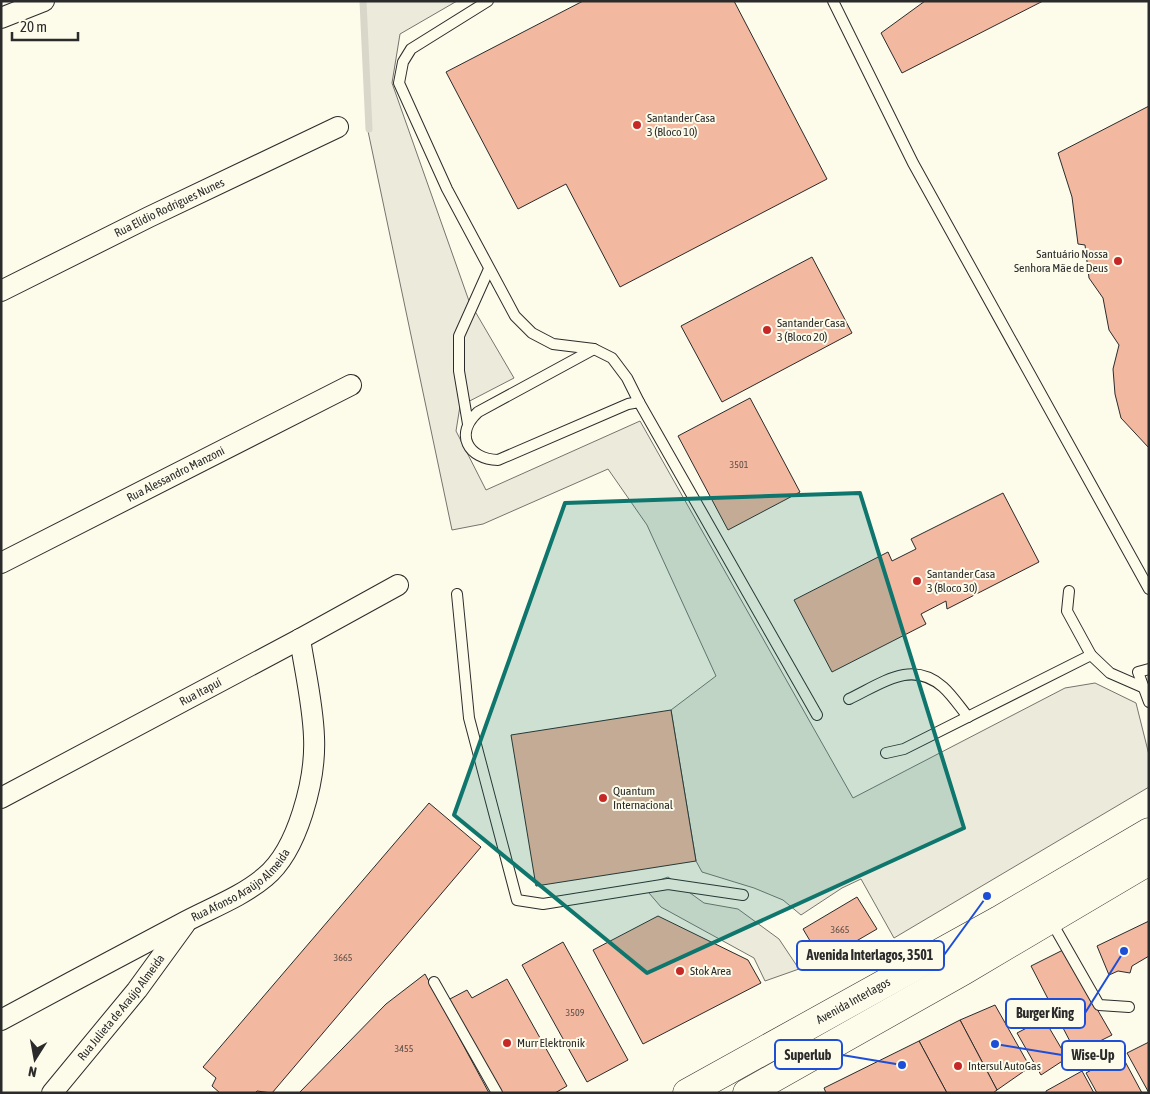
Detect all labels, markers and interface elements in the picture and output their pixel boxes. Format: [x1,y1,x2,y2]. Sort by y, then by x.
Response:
scale bar [12,10,79,42]
text: 20 m [20,18,47,35]
place label: Santander Casa 3 (Bloco 10) [647,111,715,139]
marker: Santander Casa 3 (Bloco 10) [631,119,643,131]
street label: Rua Elídio Rodrigues Nunes [112,175,227,240]
place label: Santuário Nossa Senhora Mãe de Deus [1014,247,1108,275]
marker: Santuário Nossa Senhora Mãe de Deus [1112,255,1124,267]
place label: Santander Casa 3 (Bloco 20) [777,316,845,344]
marker: Santander Casa 3 (Bloco 20) [761,324,773,336]
street label: Rua Alessandro Manzoni [124,443,227,505]
house number: 3501 [730,459,749,470]
place label: Santander Casa 3 (Bloco 30) [927,567,995,595]
marker: Santander Casa 3 (Bloco 30) [911,575,923,587]
street label: Rua Itapuí [177,675,224,709]
place label: Quantum Internacional [613,784,674,812]
marker: Quantum Internacional [597,792,609,804]
street label: Rua Afonso Araújo Almeida [189,846,293,924]
house number: 3665 [831,924,850,935]
callout: Avenida Interlagos, 3501 [797,941,944,970]
text: Avenida Interlagos, 3501 [806,947,934,963]
street label: Rua Julieta de Araújo Almeida [75,952,167,1063]
house number: 3665 [334,952,353,963]
place label: Stok Area [690,964,731,978]
marker: Stok Area [674,965,686,977]
street label: Avenida Interlagos [814,975,893,1027]
callout: Burger King [1006,999,1085,1028]
text: Burger King [1016,1005,1075,1021]
house number: 3509 [566,1007,585,1018]
north arrow [10,1034,60,1084]
place label: Murr Elektronik [517,1036,586,1050]
marker: Murr Elektronik [501,1037,513,1049]
callout: Superlub [775,1040,842,1069]
callout: Wise-Up [1062,1041,1125,1070]
house number: 3455 [395,1043,414,1054]
text: Superlub [785,1047,832,1063]
text: Wise-Up [1070,1047,1115,1063]
place label: Intersul AutoGas [968,1059,1041,1073]
marker: Intersul AutoGas [952,1060,964,1072]
text: N [27,1063,38,1080]

